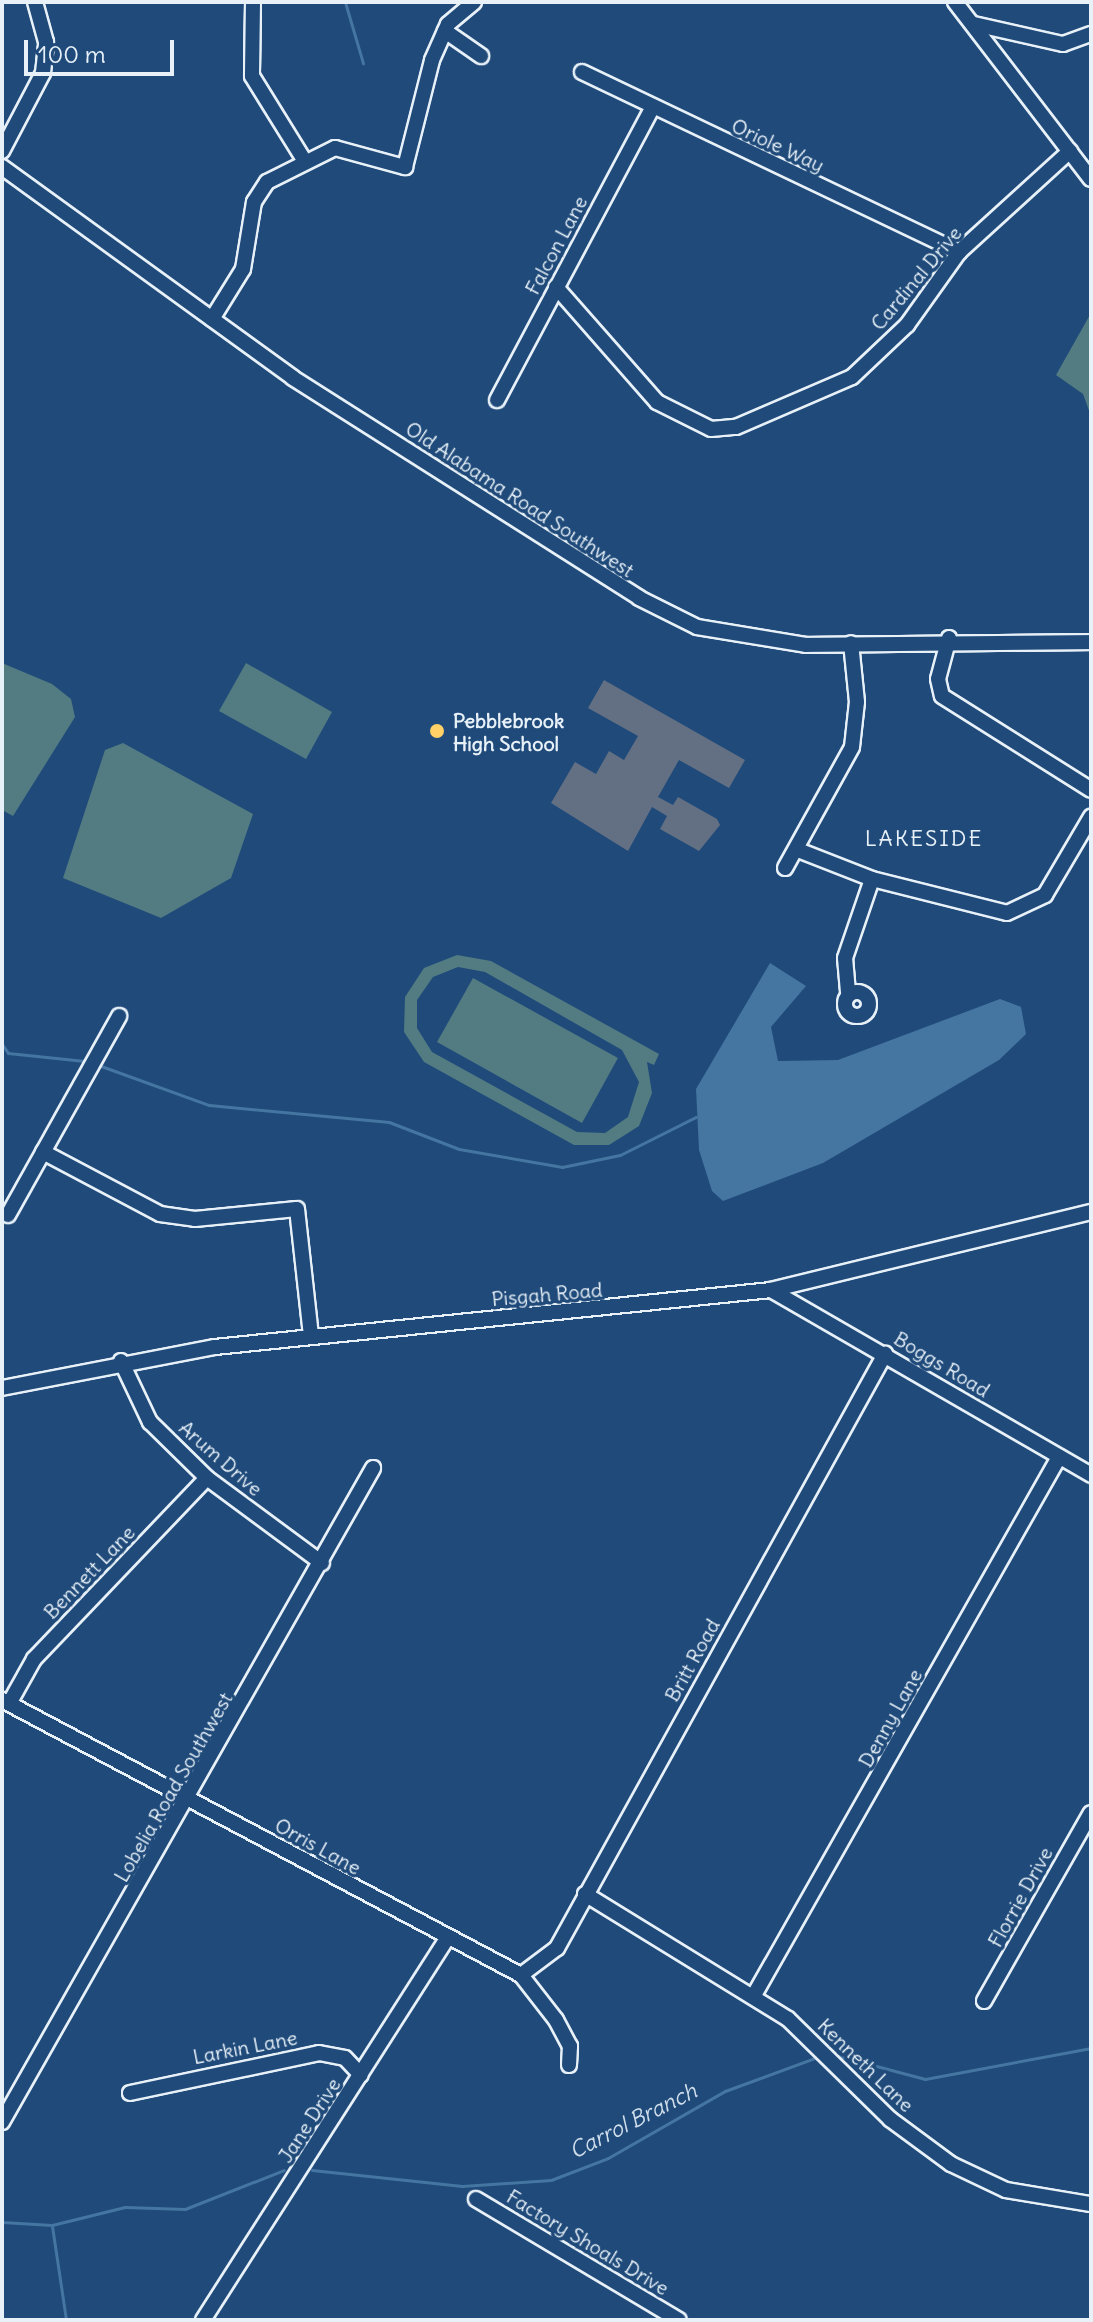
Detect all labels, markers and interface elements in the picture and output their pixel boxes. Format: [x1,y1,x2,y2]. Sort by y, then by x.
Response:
scale bar [28,24,178,74]
text: 100 m [38,39,106,69]
street label: Oriole Way [728,113,828,177]
street label: Falcon Lane [520,192,592,298]
street label: Cardinal Drive [866,221,966,335]
street label: Old Alabama Road Southwest [401,416,639,582]
place label: Pebblebrook High School [453,708,564,755]
marker: Pebblebrook High School [428,722,446,740]
district label: LAKESIDE [865,826,983,852]
street label: Pisgah Road [490,1277,604,1311]
street label: Boggs Road [890,1326,994,1402]
street label: Arum Drive [175,1415,267,1501]
street label: Bennett Lane [38,1520,140,1624]
street label: Britt Road [659,1614,725,1706]
street label: Denny Lane [853,1665,927,1771]
street label: Lobelia Road Southwest [109,1688,237,1886]
street label: Orris Lane [271,1813,365,1879]
street label: Florrie Drive [983,1843,1057,1951]
street label: Kenneth Lane [813,2013,919,2117]
street label: Larkin Lane [191,2025,299,2069]
street label: Jane Drive [273,2073,345,2167]
water label: Carrol Branch [565,2078,701,2164]
street label: Factory Shoals Drive [502,2184,674,2300]

